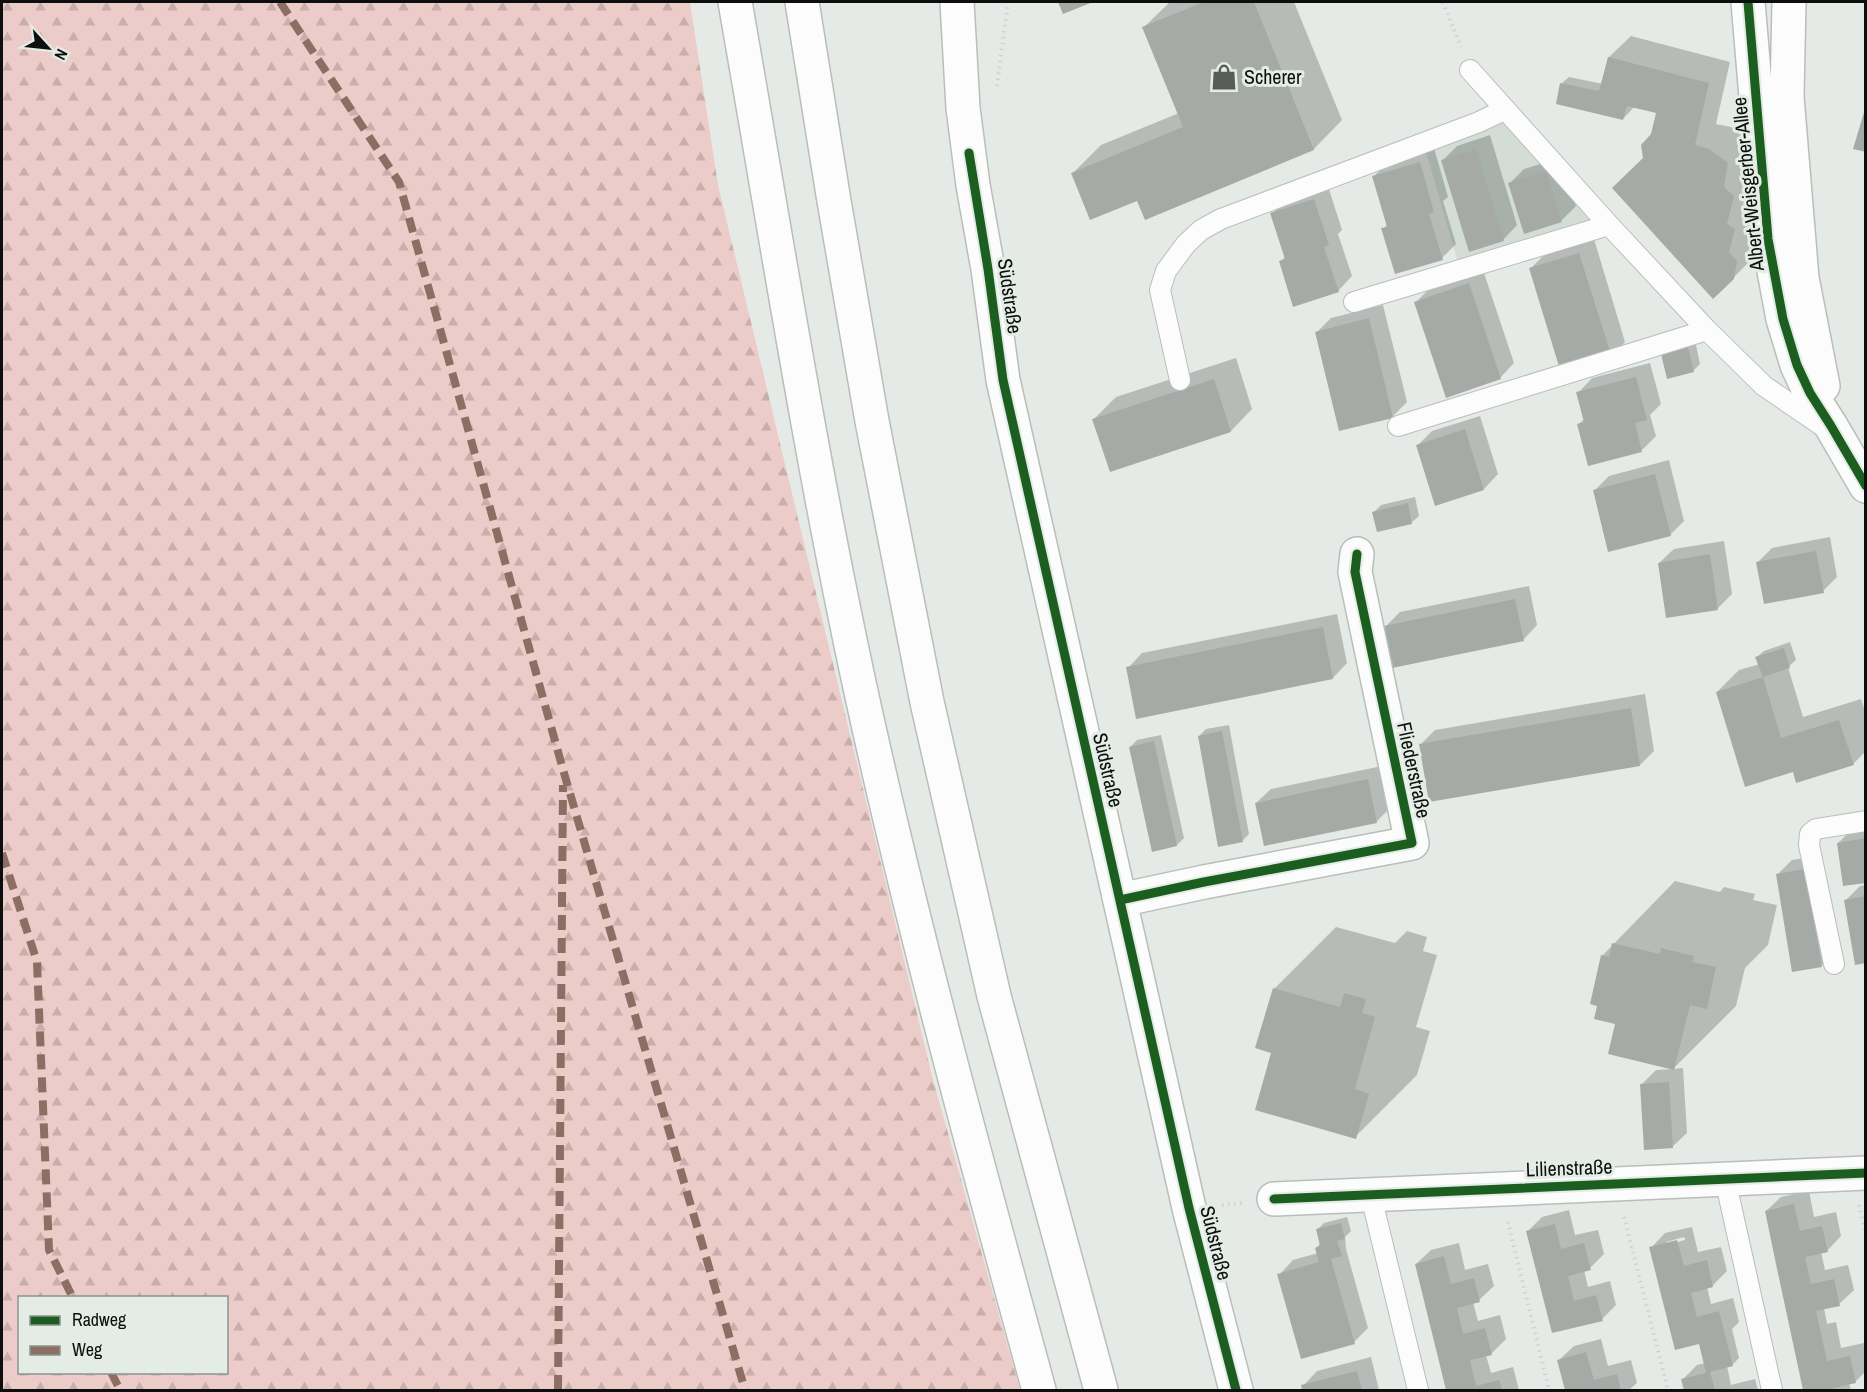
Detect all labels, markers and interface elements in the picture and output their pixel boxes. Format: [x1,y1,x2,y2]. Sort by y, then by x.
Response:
north arrow [18,18,78,78]
text: N [49,46,73,64]
shop icon: Scherer [1209,62,1239,92]
place label: Scherer [1244,63,1302,90]
street label: Albert-Weisgerber-Allee [1725,96,1770,273]
street label: Südstraße [992,257,1029,335]
street label: Fliederstraße [1391,719,1438,820]
street label: Südstraße [1087,730,1130,810]
street label: Lilienstraße [1525,1152,1613,1183]
street label: Südstraße [1194,1203,1239,1283]
legend [18,1296,228,1374]
text: Radweg [72,1307,127,1332]
text: Weg [72,1337,103,1362]

